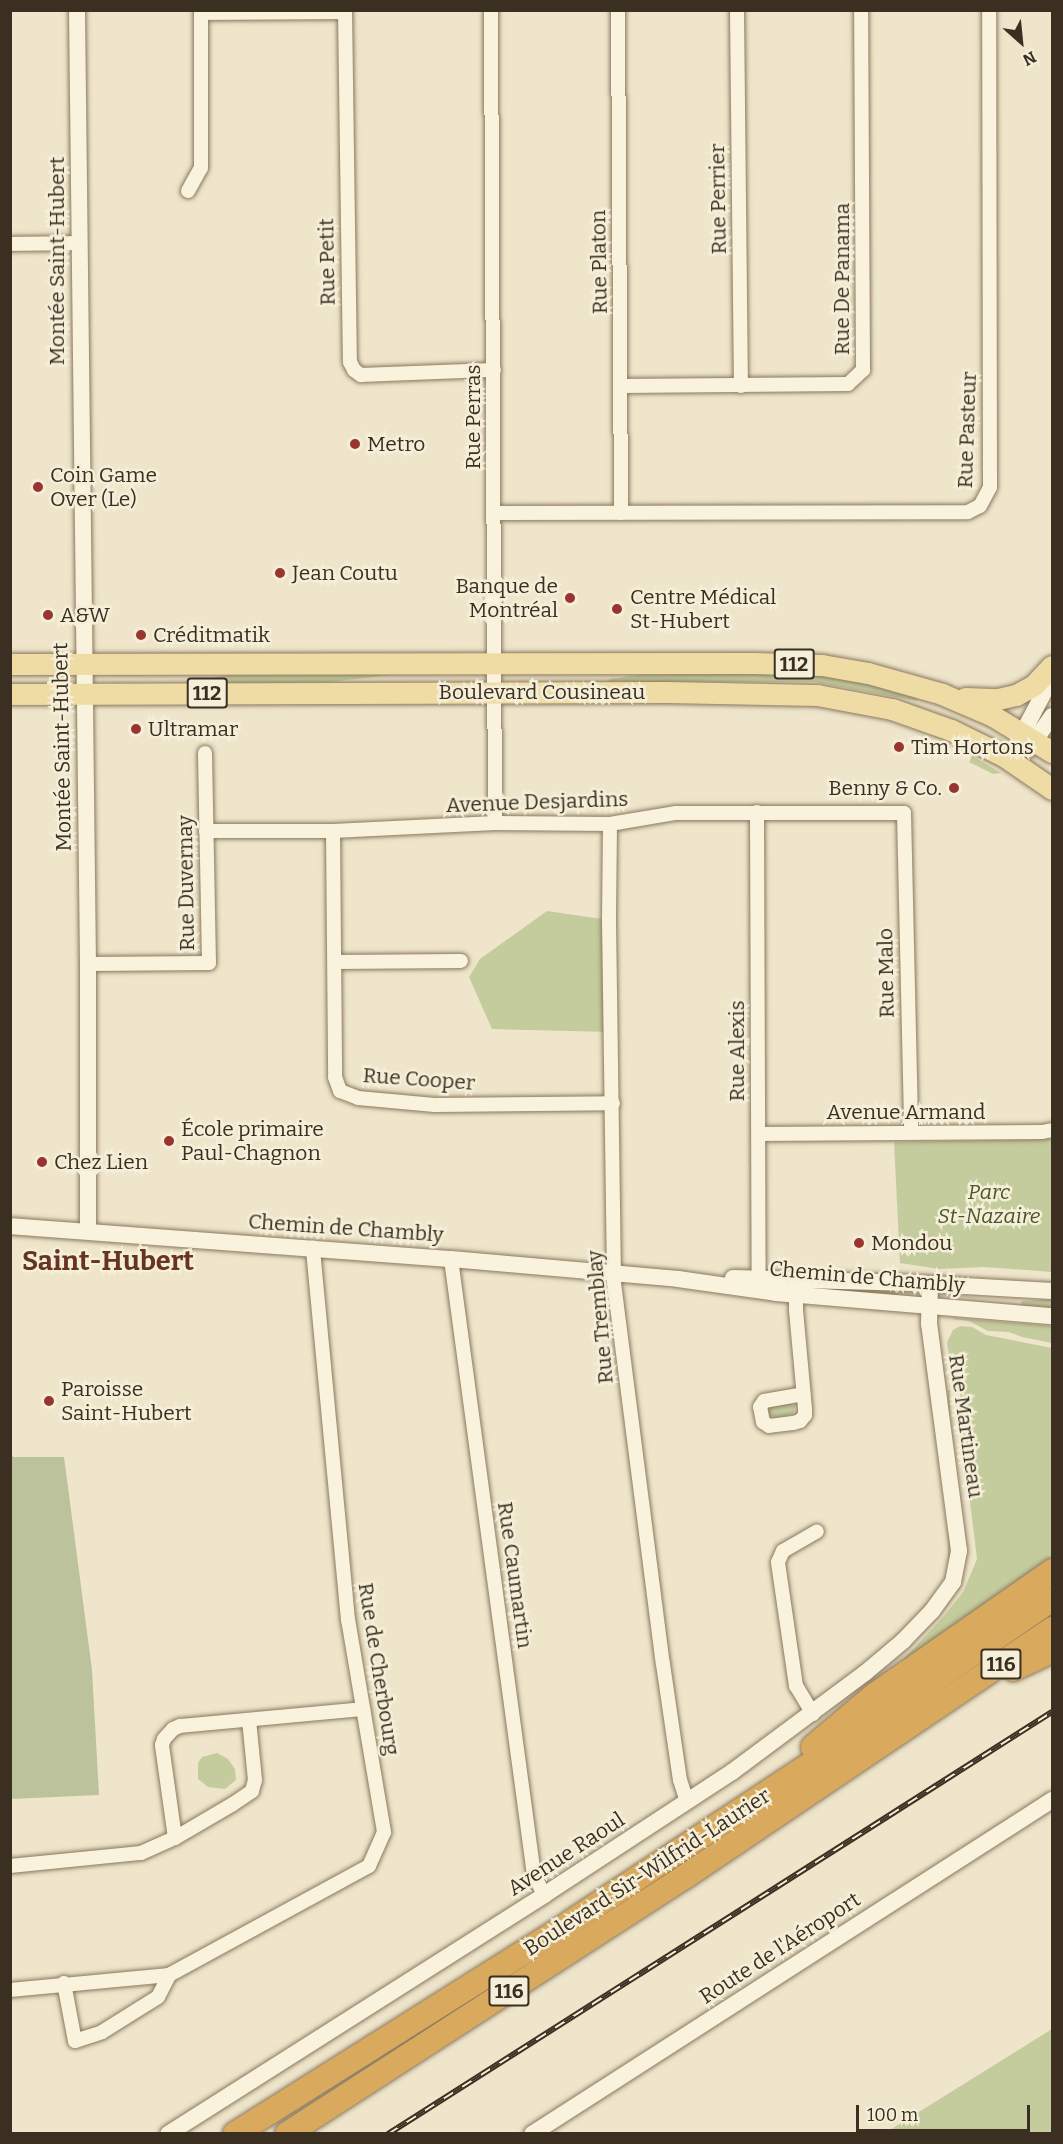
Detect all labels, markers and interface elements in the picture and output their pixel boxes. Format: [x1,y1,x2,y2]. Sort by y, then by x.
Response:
north arrow [991,12,1051,72]
text: N [1020,47,1039,70]
street label: Rue Perrier [704,143,732,255]
street label: Montée Saint-Hubert [44,157,70,365]
street label: Rue De Panama [829,203,855,355]
street label: Rue Platon [585,210,613,314]
street label: Rue Petit [314,218,340,306]
street label: Rue Perras [460,365,486,469]
street label: Rue Pasteur [952,371,982,489]
place label: Metro [367,431,425,457]
marker: Metro [348,437,362,451]
place label: Coin Game Over (Le) [50,462,157,512]
marker: Coin Game Over (Le) [31,480,45,494]
place label: Jean Coutu [292,560,398,586]
marker: Jean Coutu [273,566,287,580]
place label: Banque de Montréal [455,573,558,623]
place label: Centre Médical St-Hubert [630,584,776,634]
marker: Banque de Montréal [563,591,577,605]
marker: Centre Médical St-Hubert [608,600,626,618]
place label: A&W [60,602,110,628]
marker: A&W [41,608,55,622]
place label: Créditmatik [153,622,270,648]
marker: Créditmatik [134,628,148,642]
street label: Montée Saint-Hubert [48,642,76,852]
road number: 112 [773,647,815,681]
road number: 112 [186,676,228,710]
street label: Boulevard Cousineau [439,679,645,705]
place label: Ultramar [148,716,238,742]
marker: Ultramar [129,722,143,736]
place label: Tim Hortons [911,734,1034,760]
marker: Tim Hortons [892,740,906,754]
place label: Benny & Co. [828,775,942,801]
marker: Benny & Co. [947,781,961,795]
street label: Avenue Desjardins [445,786,629,818]
street label: Rue Duvernay [172,815,200,951]
street label: Rue Malo [873,928,899,1018]
street label: Rue Alexis [724,1000,750,1102]
street label: Rue Cooper [362,1063,476,1095]
street label: Avenue Armand [827,1099,985,1125]
place label: École primaire Paul-Chagnon [181,1116,324,1166]
marker: École primaire Paul-Chagnon [162,1134,176,1148]
place label: Chez Lien [54,1149,148,1175]
marker: Chez Lien [35,1155,49,1169]
park label: Parc St-Nazaire [938,1179,1040,1229]
street label: Chemin de Chambly [247,1209,445,1247]
place label: Mondou [871,1230,952,1256]
marker: Mondou [852,1236,866,1250]
district label: Saint-Hubert [22,1246,194,1278]
street label: Rue Tremblay [582,1249,618,1385]
street label: Chemin de Chambly [768,1256,966,1298]
street label: Rue Martineau [943,1353,989,1499]
place label: Paroisse Saint-Hubert [61,1376,192,1426]
marker: Paroisse Saint-Hubert [42,1394,56,1408]
street label: Rue Caumartin [492,1500,538,1650]
street label: Rue de Cherbourg [353,1581,405,1757]
road number: 116 [980,1647,1022,1681]
street label: Boulevard Sir-Wilfrid-Laurier [519,1783,775,1961]
street label: Avenue Raoul [503,1807,629,1901]
street label: Route de l'Aéroport [695,1887,865,2009]
road number: 116 [488,1974,530,2008]
scale bar [859,2093,1033,2131]
text: 100 m [867,2104,918,2126]

